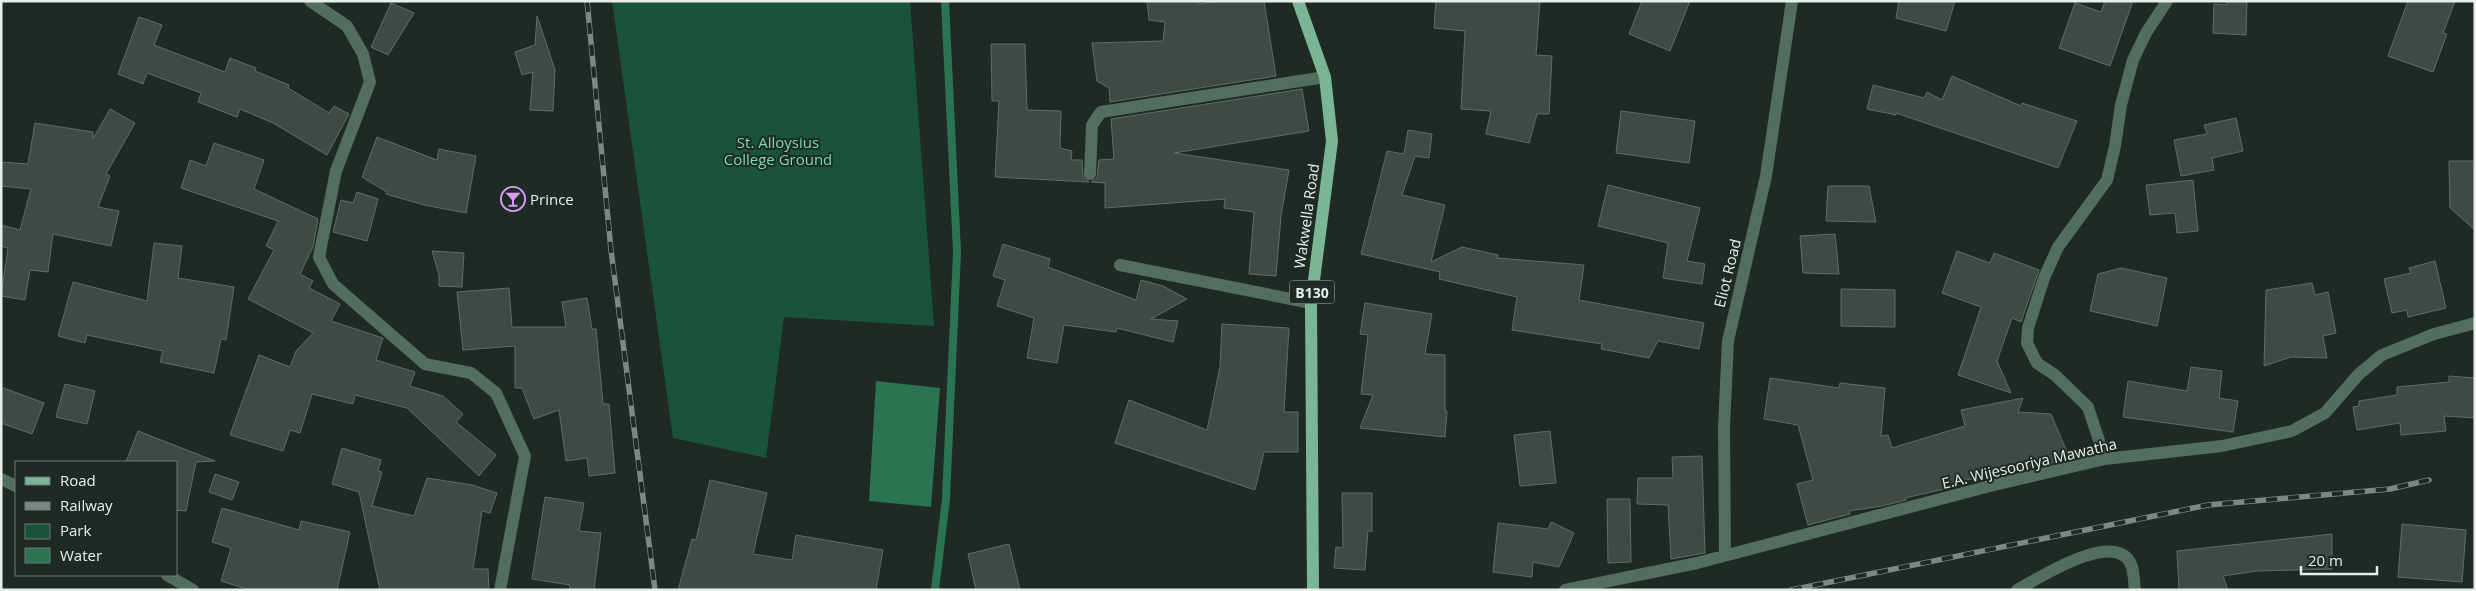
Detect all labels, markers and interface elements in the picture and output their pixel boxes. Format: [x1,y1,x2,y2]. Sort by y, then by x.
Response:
park label: St. Alloysius College Ground [724,132,832,169]
street label: Wakwella Road [1289,162,1323,270]
bar icon: Prince [500,186,526,212]
place label: Prince [530,189,574,209]
street label: Eliot Road [1709,237,1745,309]
road number: B130 [1290,280,1334,304]
street label: E.A. Wijesooriya Mawatha [1940,433,2118,493]
legend [15,461,178,576]
text: Road [60,470,96,490]
text: Railway [60,495,113,515]
text: Park [60,520,91,540]
scale bar [2301,544,2377,576]
text: Water [60,545,102,565]
text: 20 m [2308,550,2343,570]

